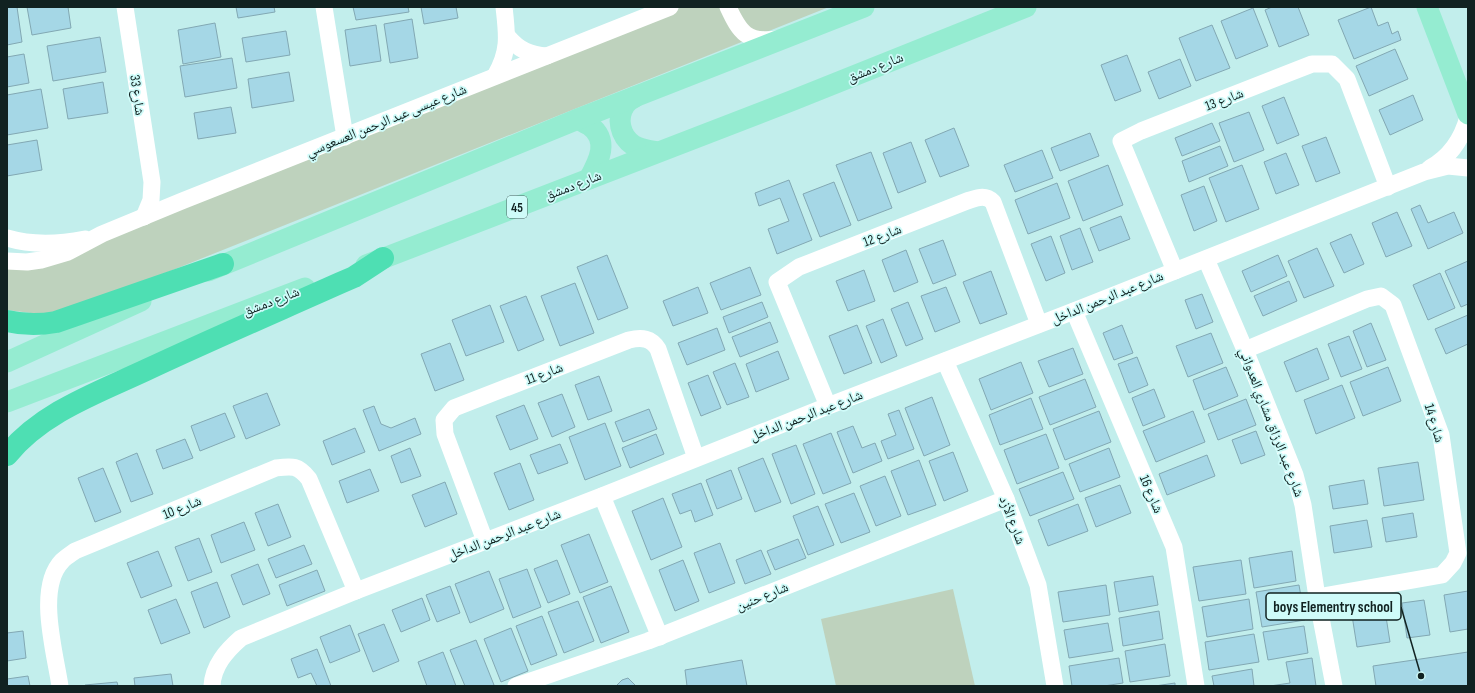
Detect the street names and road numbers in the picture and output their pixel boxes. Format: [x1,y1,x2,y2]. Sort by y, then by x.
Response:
street label: شارع دمشق [845,48,906,87]
street label: شارع 33 [125,74,149,116]
street label: شارع عيسى عبد الرحمن العسعوسي [303,80,470,163]
street label: شارع 13 [1203,84,1246,115]
street label: شارع دمشق [542,167,604,205]
road number: 45 [507,196,527,218]
street label: شارع 12 [861,220,904,251]
street label: شارع عبد الرحمن الداخل [1049,267,1166,329]
street label: شارع دمشق [240,283,302,321]
street label: شارع عبد الرزاق مشاري العدواني [1233,345,1308,500]
street label: شارع 11 [523,359,566,389]
street label: شارع عبد الرحمن الداخل [747,386,865,446]
street label: شارع 14 [1420,402,1448,445]
street label: شارع 16 [1135,473,1167,516]
street label: شارع 10 [160,492,204,524]
street label: شارع الأزد [995,494,1030,547]
street label: شارع عبد الرحمن الداخل [445,505,563,565]
street label: شارع حنين [733,578,791,616]

